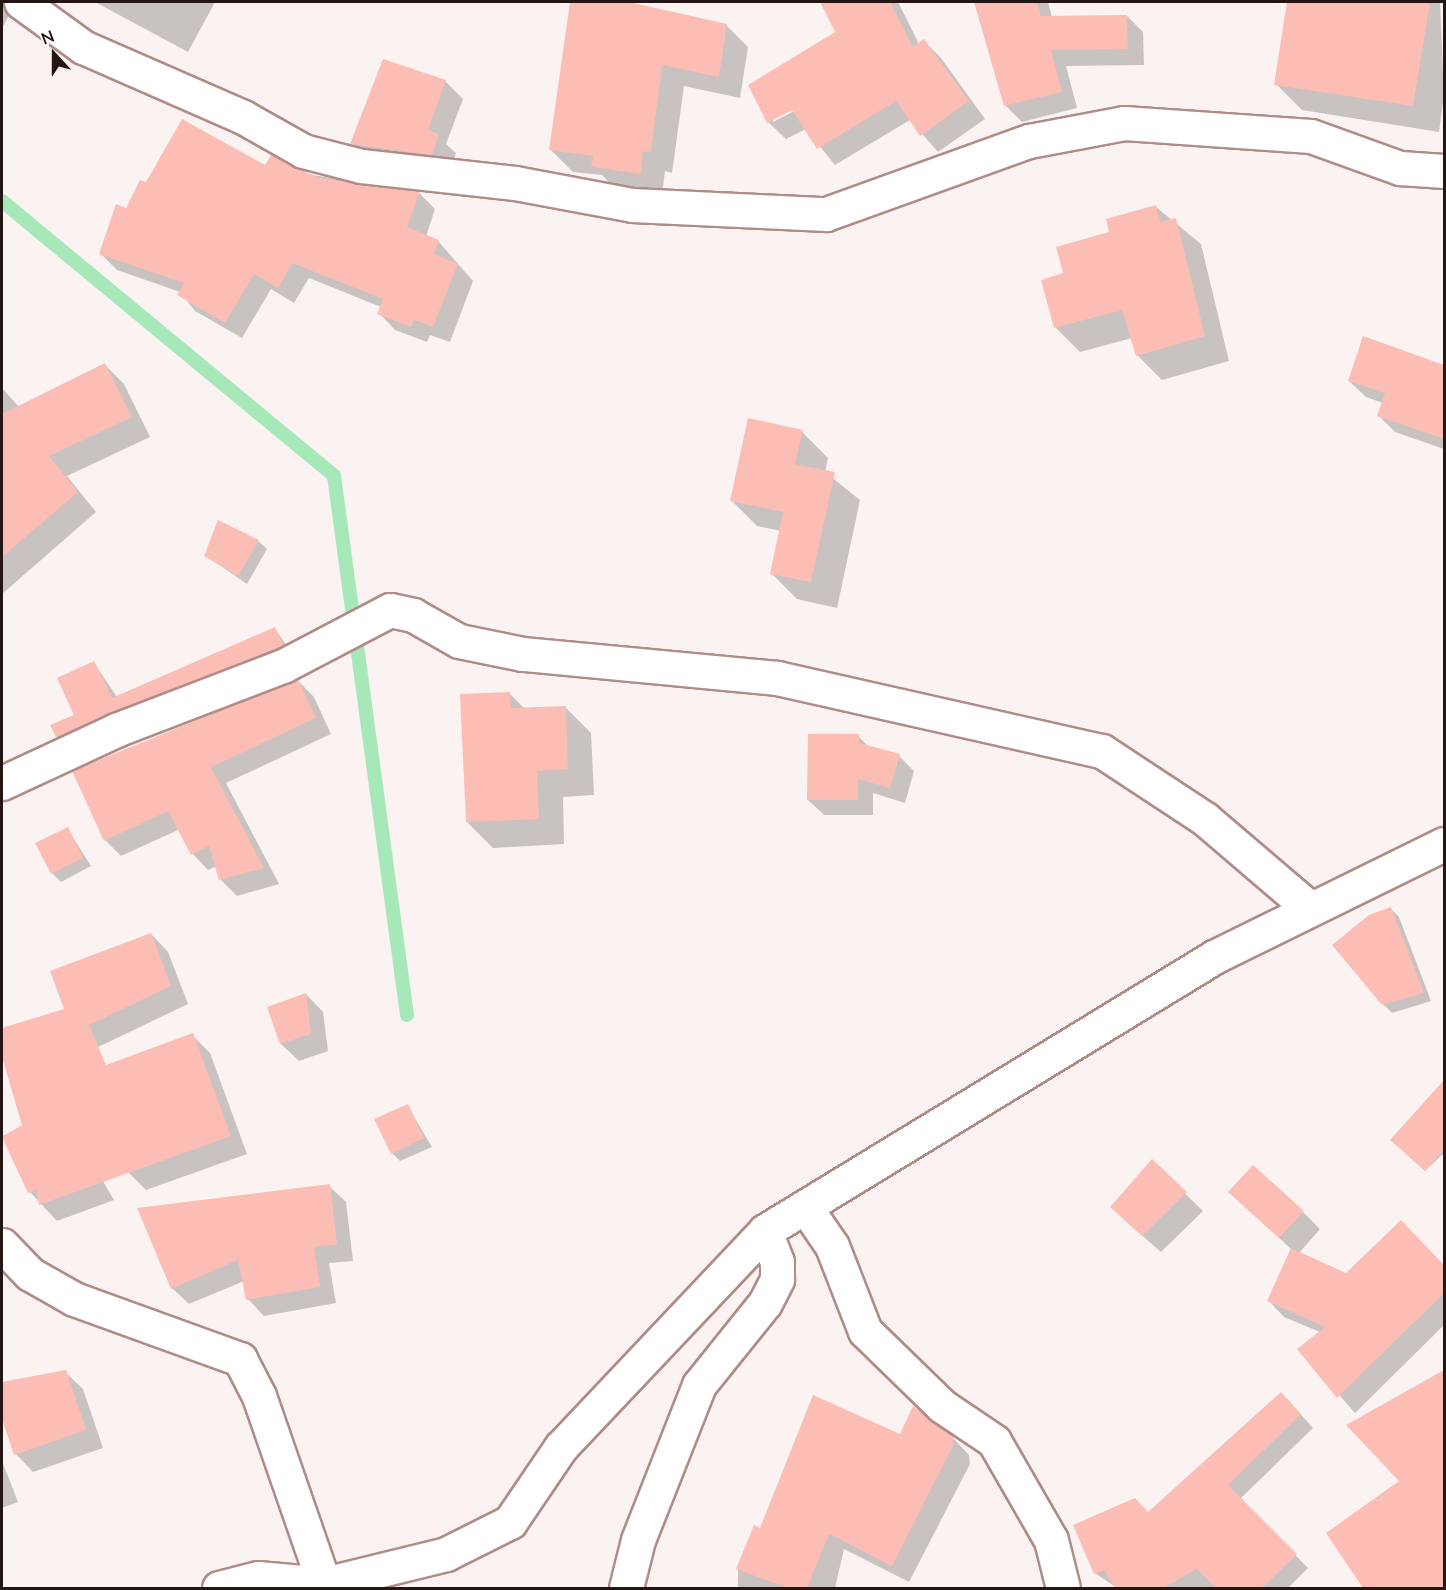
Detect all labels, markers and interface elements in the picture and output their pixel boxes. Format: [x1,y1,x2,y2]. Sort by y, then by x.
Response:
north arrow [24,24,84,84]
text: N [38,26,57,48]

